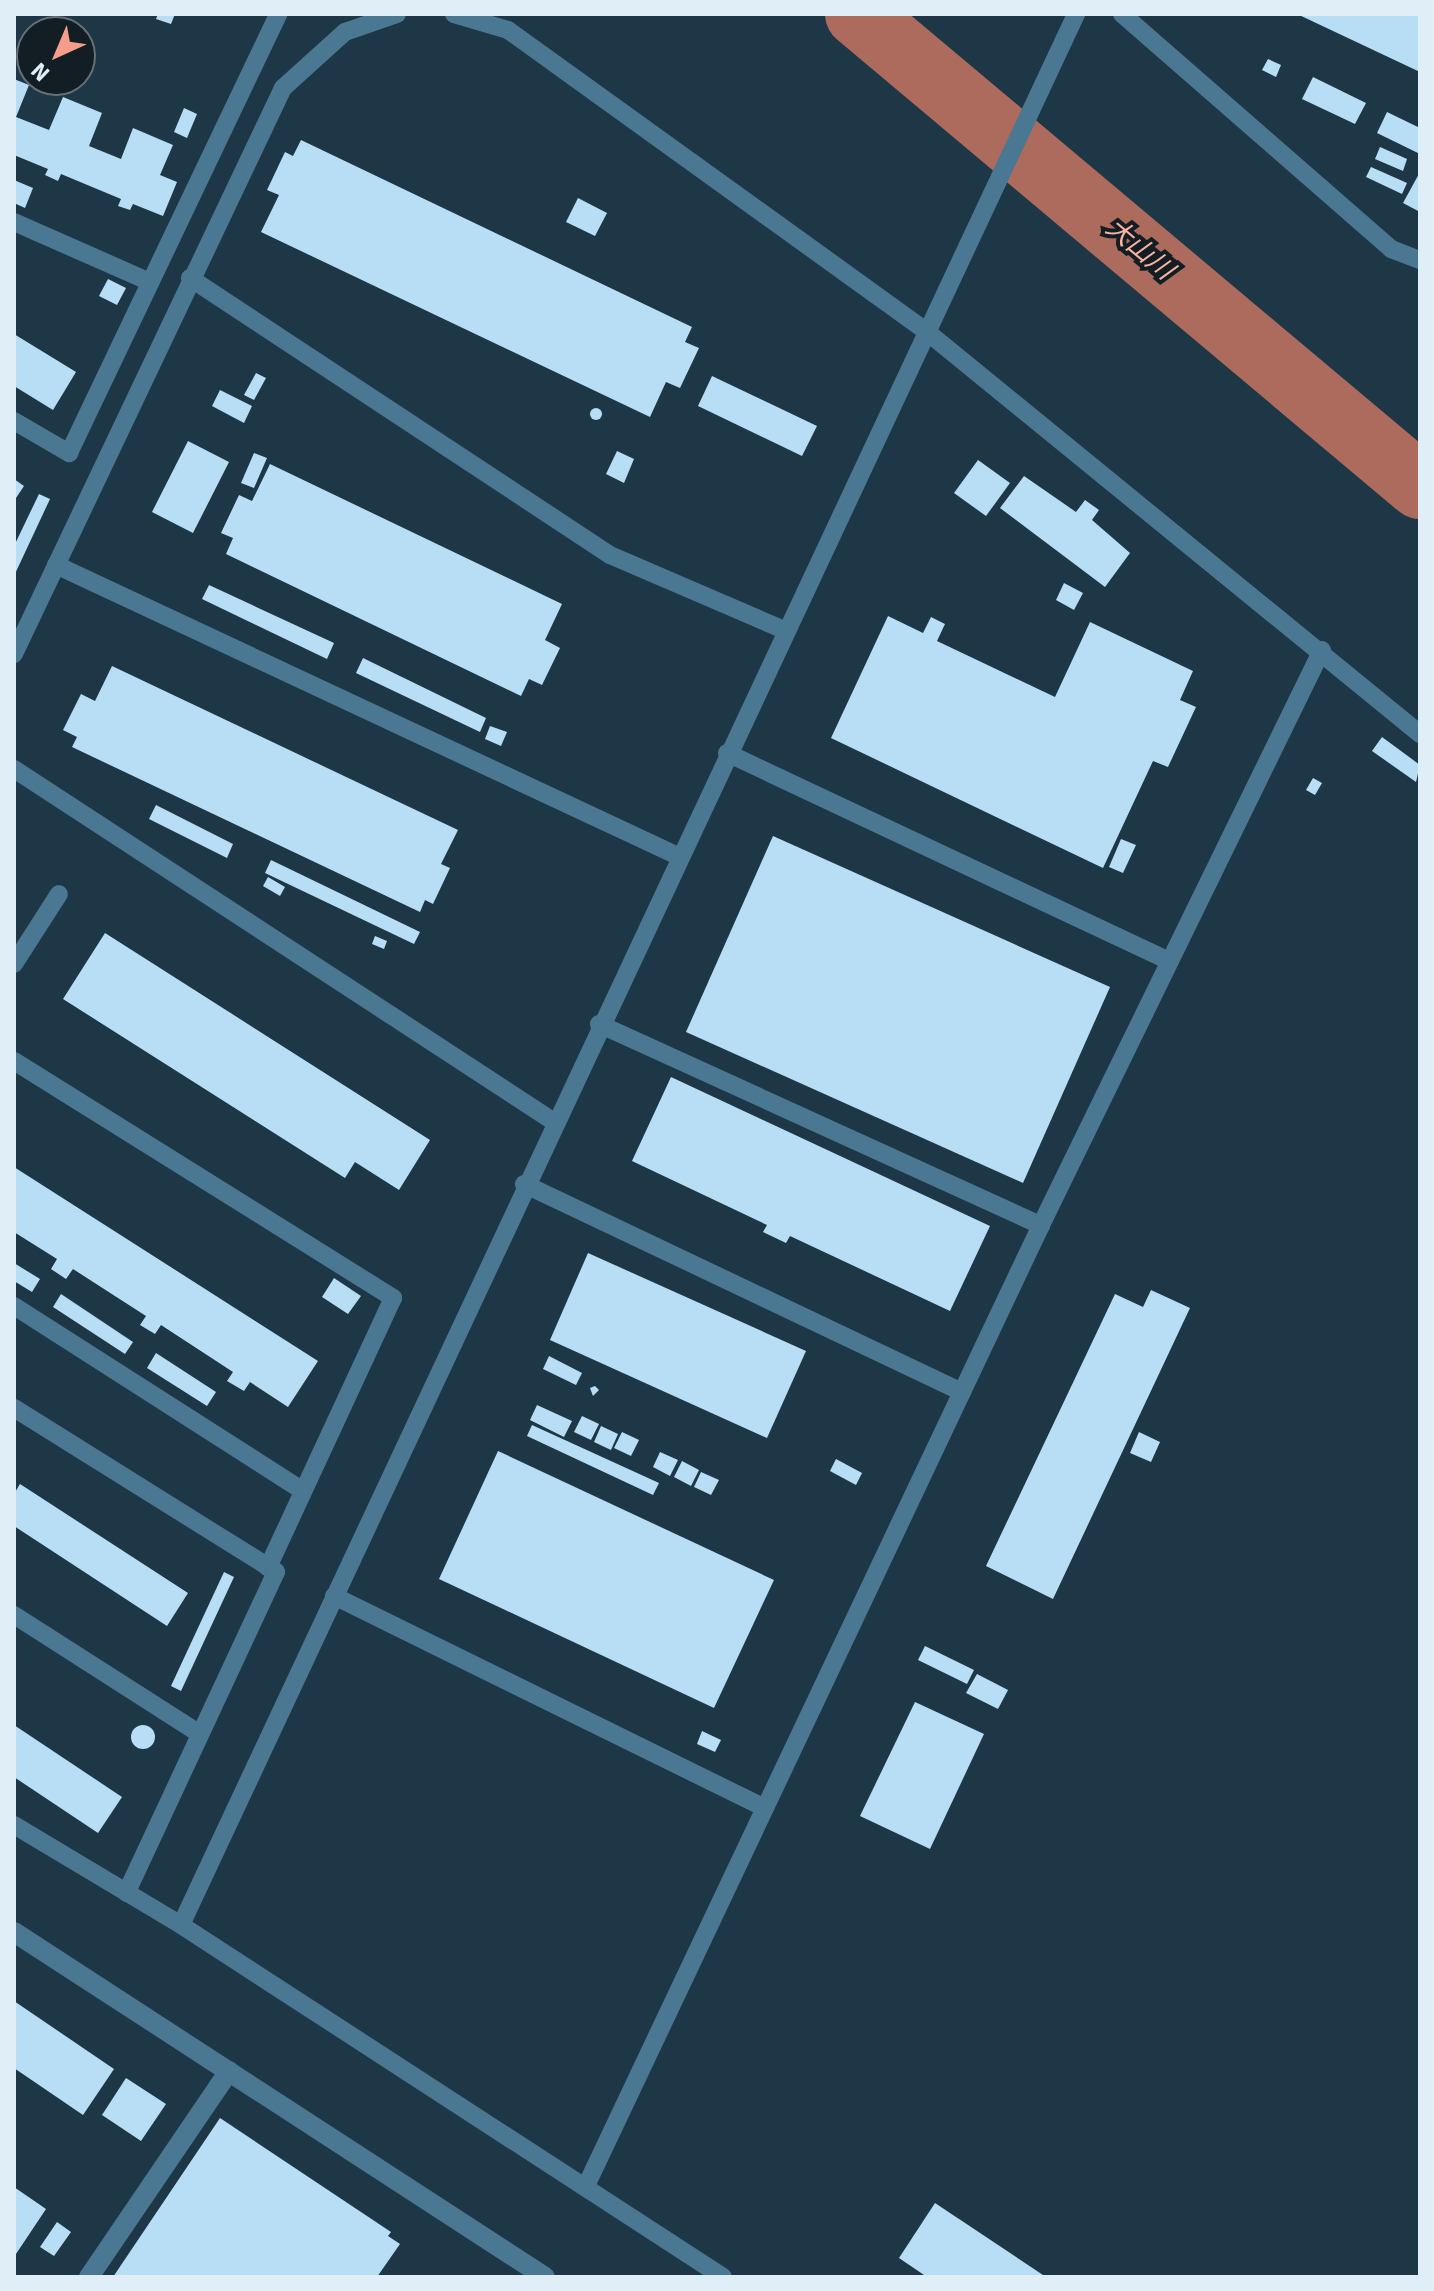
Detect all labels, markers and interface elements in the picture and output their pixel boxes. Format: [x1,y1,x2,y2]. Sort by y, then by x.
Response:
north arrow [16,16,96,96]
text: N [25,57,55,87]
water label: 大山川 [1099,213,1179,287]

